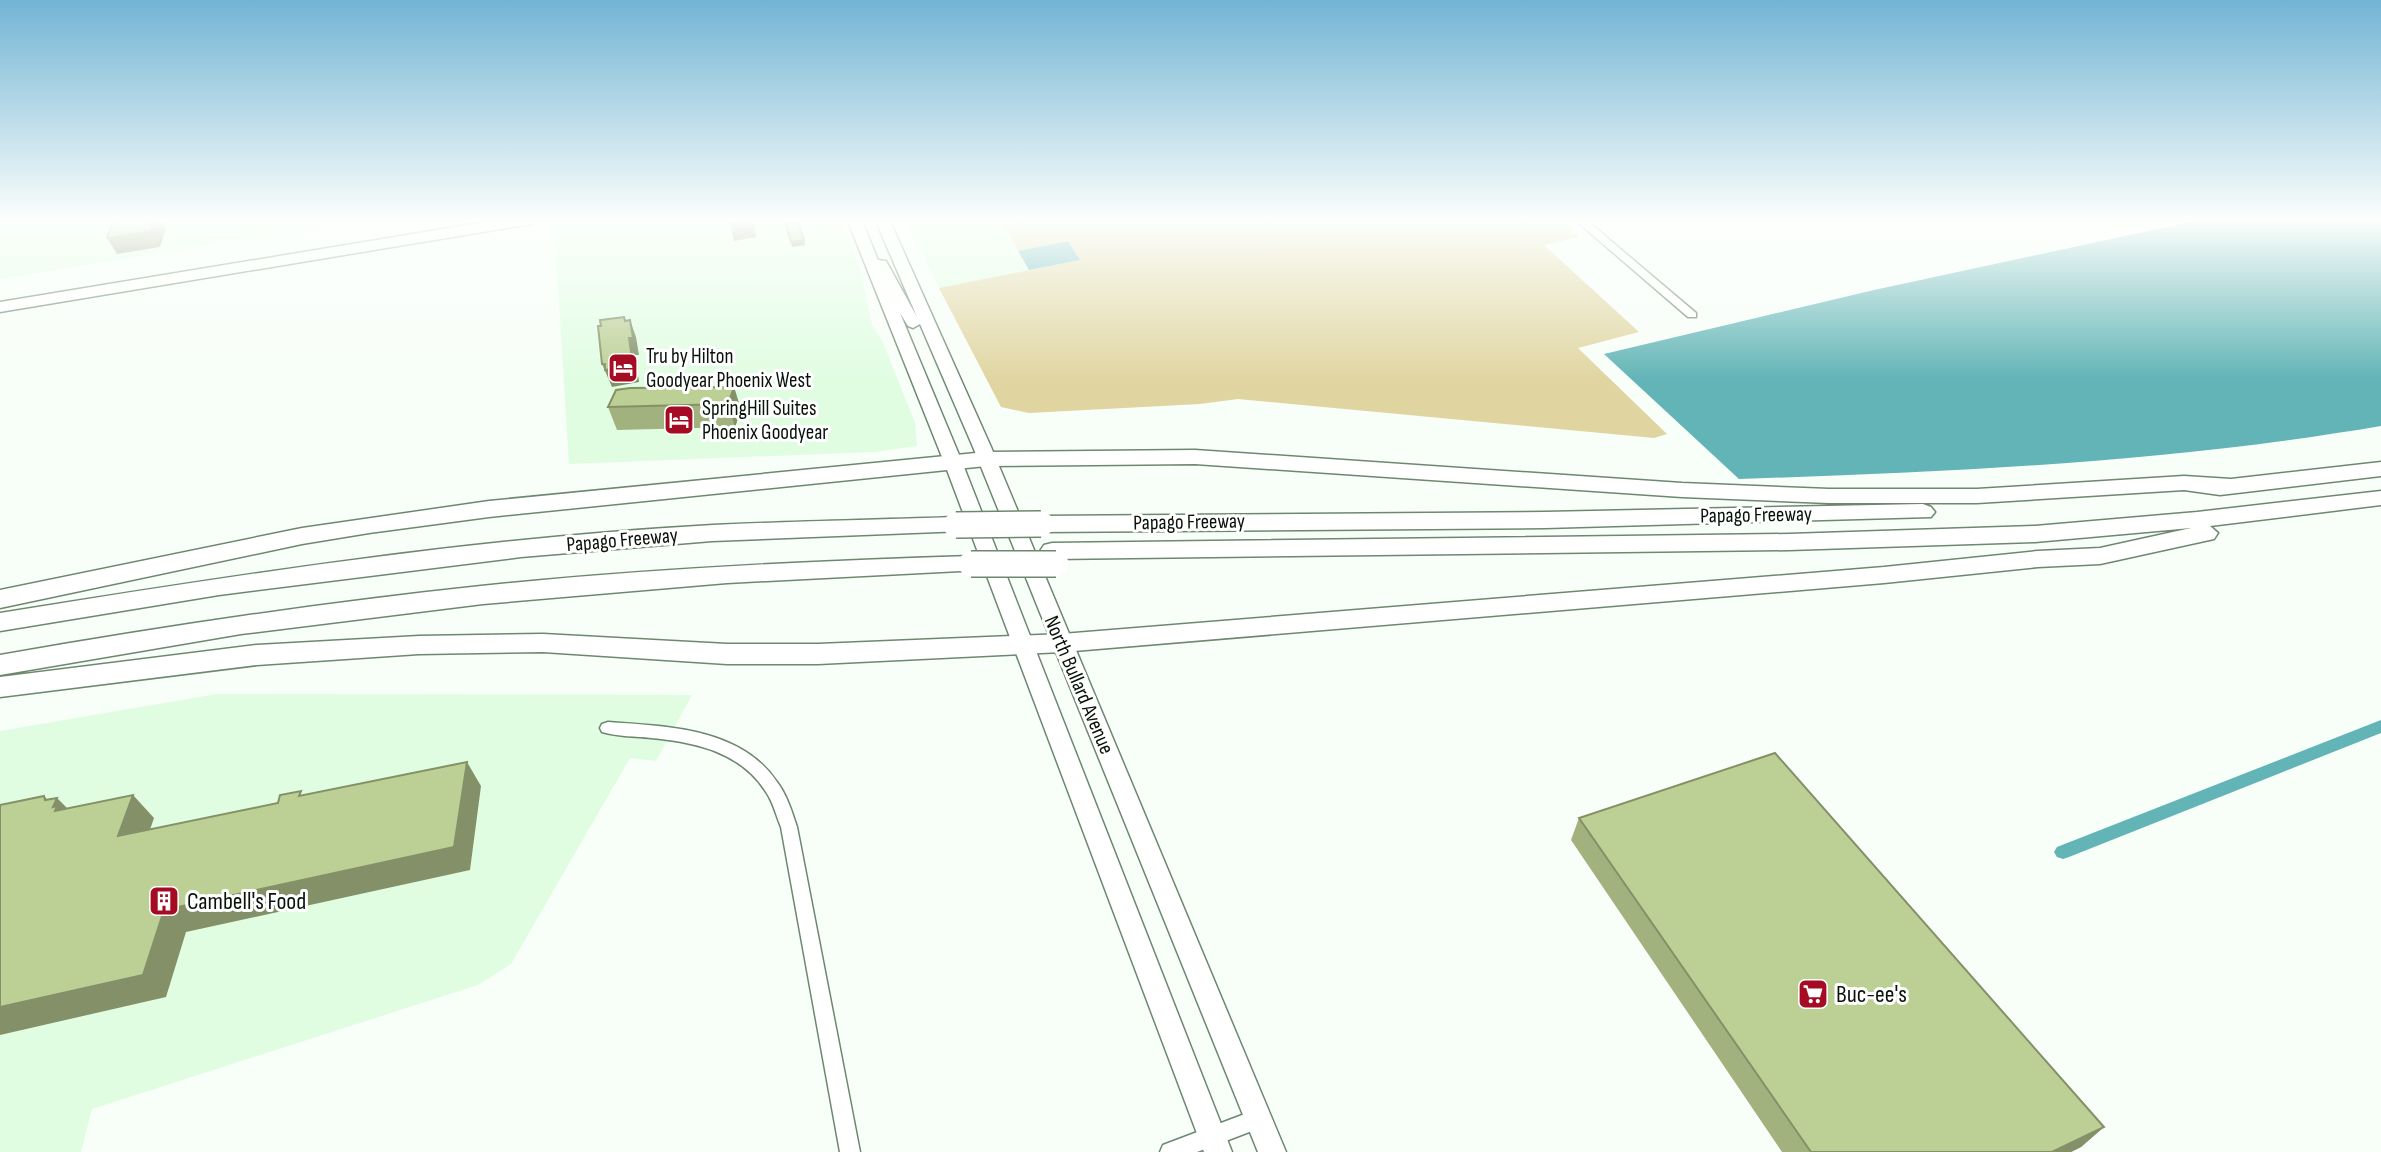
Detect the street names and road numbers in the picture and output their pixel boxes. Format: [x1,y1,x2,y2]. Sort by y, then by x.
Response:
street label: Papago Freeway [1700,502,1812,528]
street label: Papago Freeway [1133,509,1245,535]
street label: Papago Freeway [565,523,679,557]
street label: North Bullard Avenue [1039,612,1119,758]

